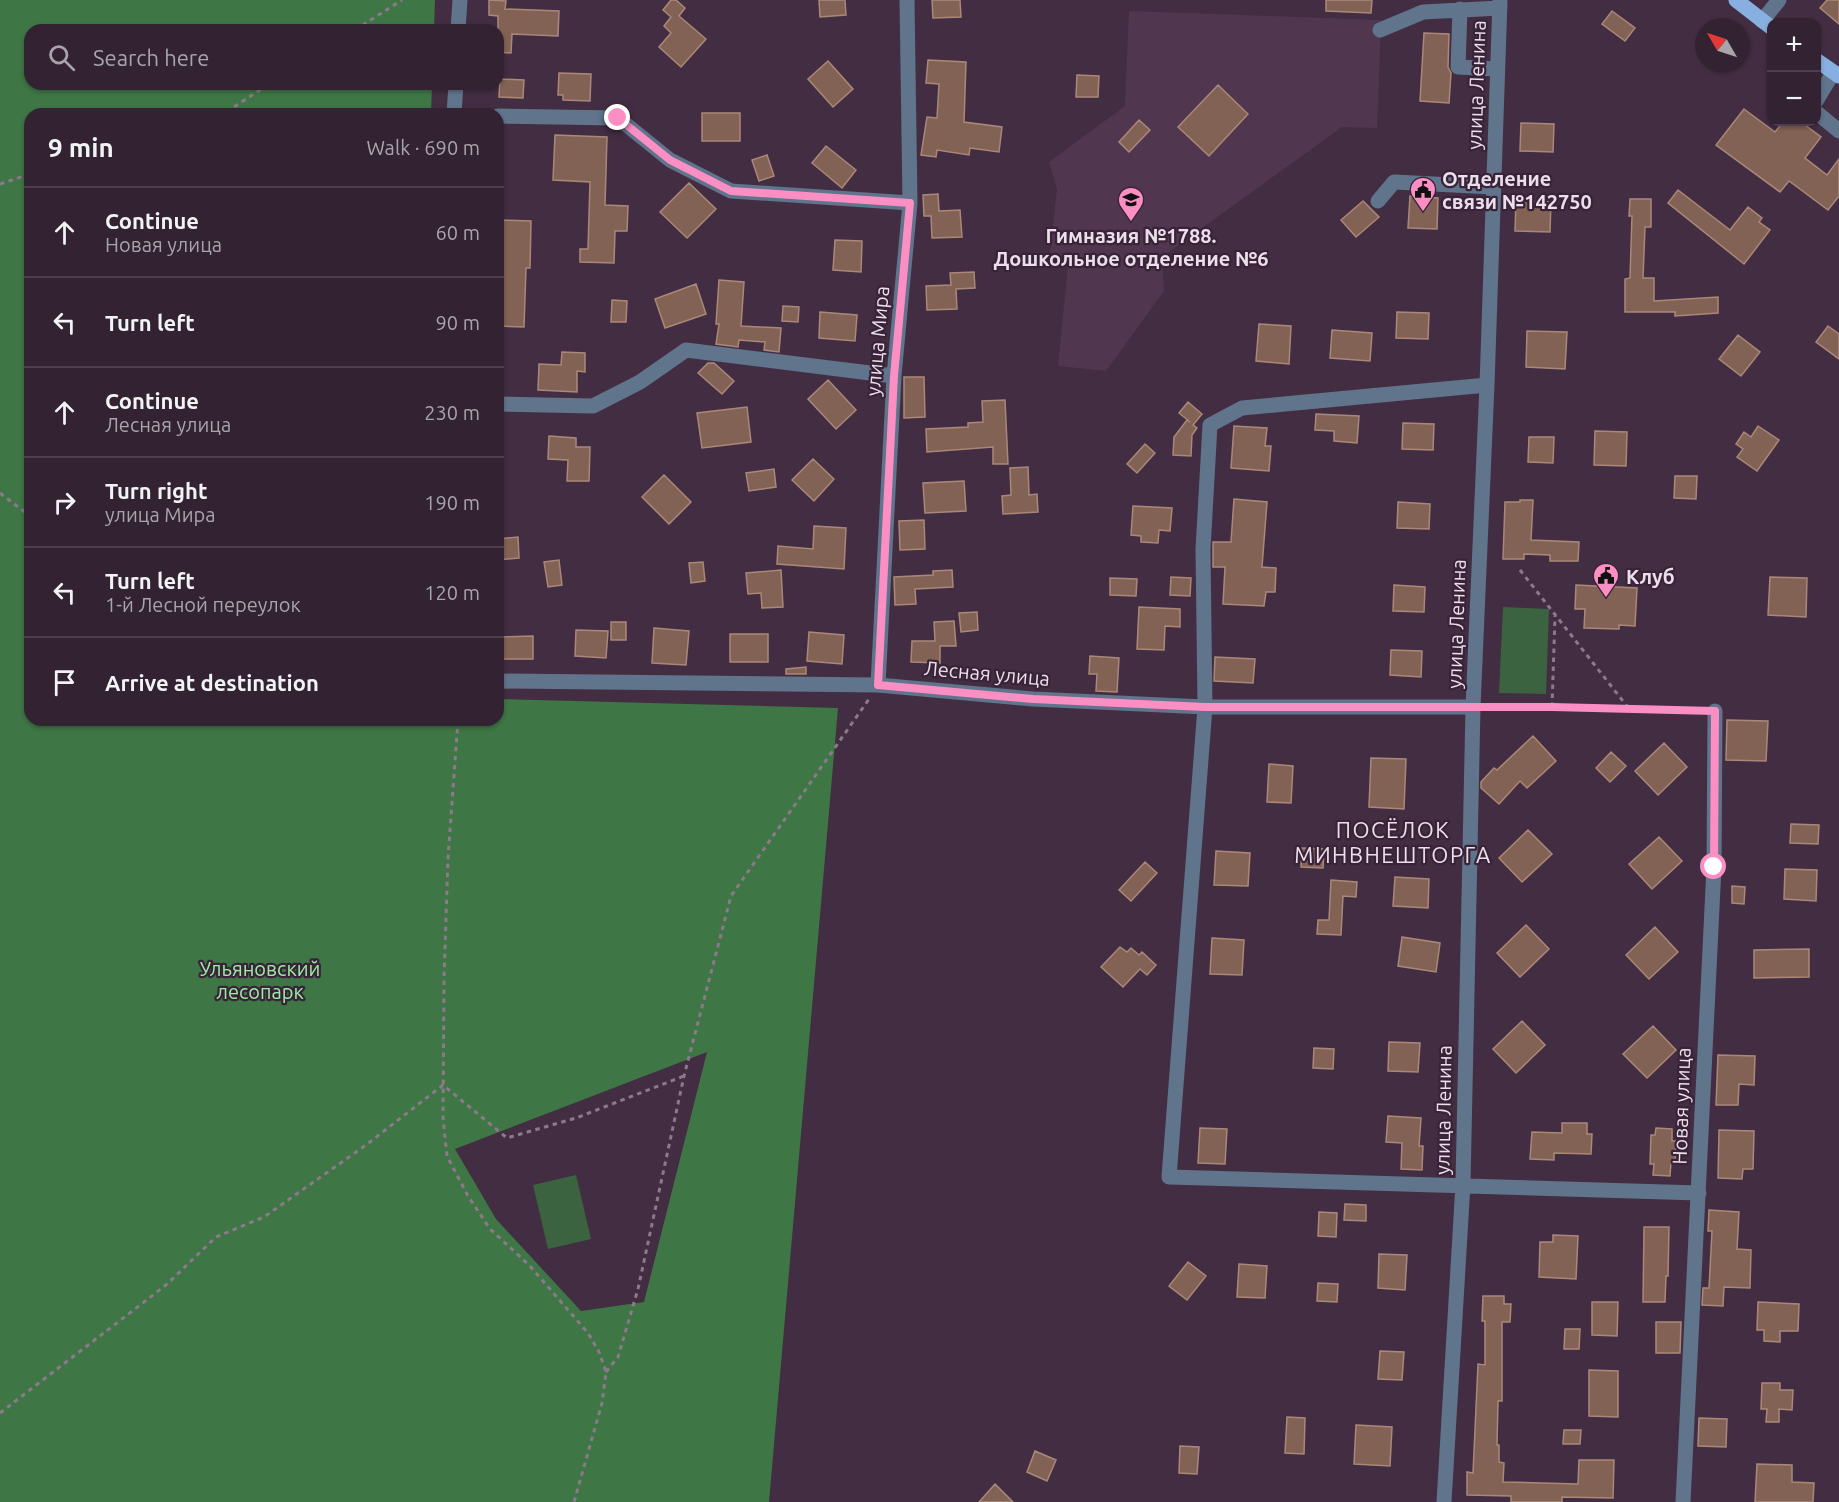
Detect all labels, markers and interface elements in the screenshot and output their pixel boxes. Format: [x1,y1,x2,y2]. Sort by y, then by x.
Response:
north arrow [1695,18,1749,72]
map controls [1767,18,1821,126]
button: + [1767,18,1821,72]
street label: улица Ленина [1462,20,1490,150]
search box [24,24,504,90]
icon: search [45,41,78,74]
text: Search here [93,45,209,70]
button: − [1767,72,1821,126]
route end [604,104,630,130]
text: 9 min [48,133,114,162]
text: Walk · 690 m [367,136,480,159]
place label: Отделение связи №142750 [1442,167,1592,213]
public building icon: Отделение связи №142750 [1408,175,1438,213]
school or university icon: Гимназия №1788. Дошкольное отделение №6 [1116,185,1146,223]
text: Continue [105,208,199,233]
icon: ahead [48,216,81,249]
text: 60 m [436,221,480,244]
place label: Гимназия №1788. Дошкольное отделение №6 [993,224,1269,270]
text: Новая улица [105,233,222,256]
street label: улица Мира [861,285,893,397]
icon: left [48,306,81,339]
text: Turn left [105,310,195,335]
text: 90 m [436,311,480,334]
text: Continue [105,388,199,413]
icon: ahead [48,396,81,429]
text: 230 m [424,401,480,424]
text: Лесная улица [105,413,231,436]
text: Turn right [105,478,207,503]
icon: right [48,486,81,519]
text: 190 m [424,491,480,514]
text: улица Мира [105,503,216,526]
street label: улица Ленина [1442,559,1470,689]
public building icon: Клуб [1591,561,1621,599]
place label: Клуб [1626,565,1675,588]
text: Turn left [105,568,195,593]
icon: left [48,576,81,609]
text: 120 m [424,581,480,604]
text: 1-й Лесной переулок [105,593,301,616]
street label: Лесная улица [923,656,1051,690]
icon: arrive [48,666,81,699]
text: Arrive at destination [105,670,319,695]
district label: ПОСЁЛОК МИНВНЕШТОРГА [1294,817,1492,867]
route start [1700,853,1726,879]
park label: Ульяновский лесопарк [200,957,320,1003]
street label: улица Ленина [1430,1045,1456,1175]
street label: Новая улица [1667,1047,1695,1165]

